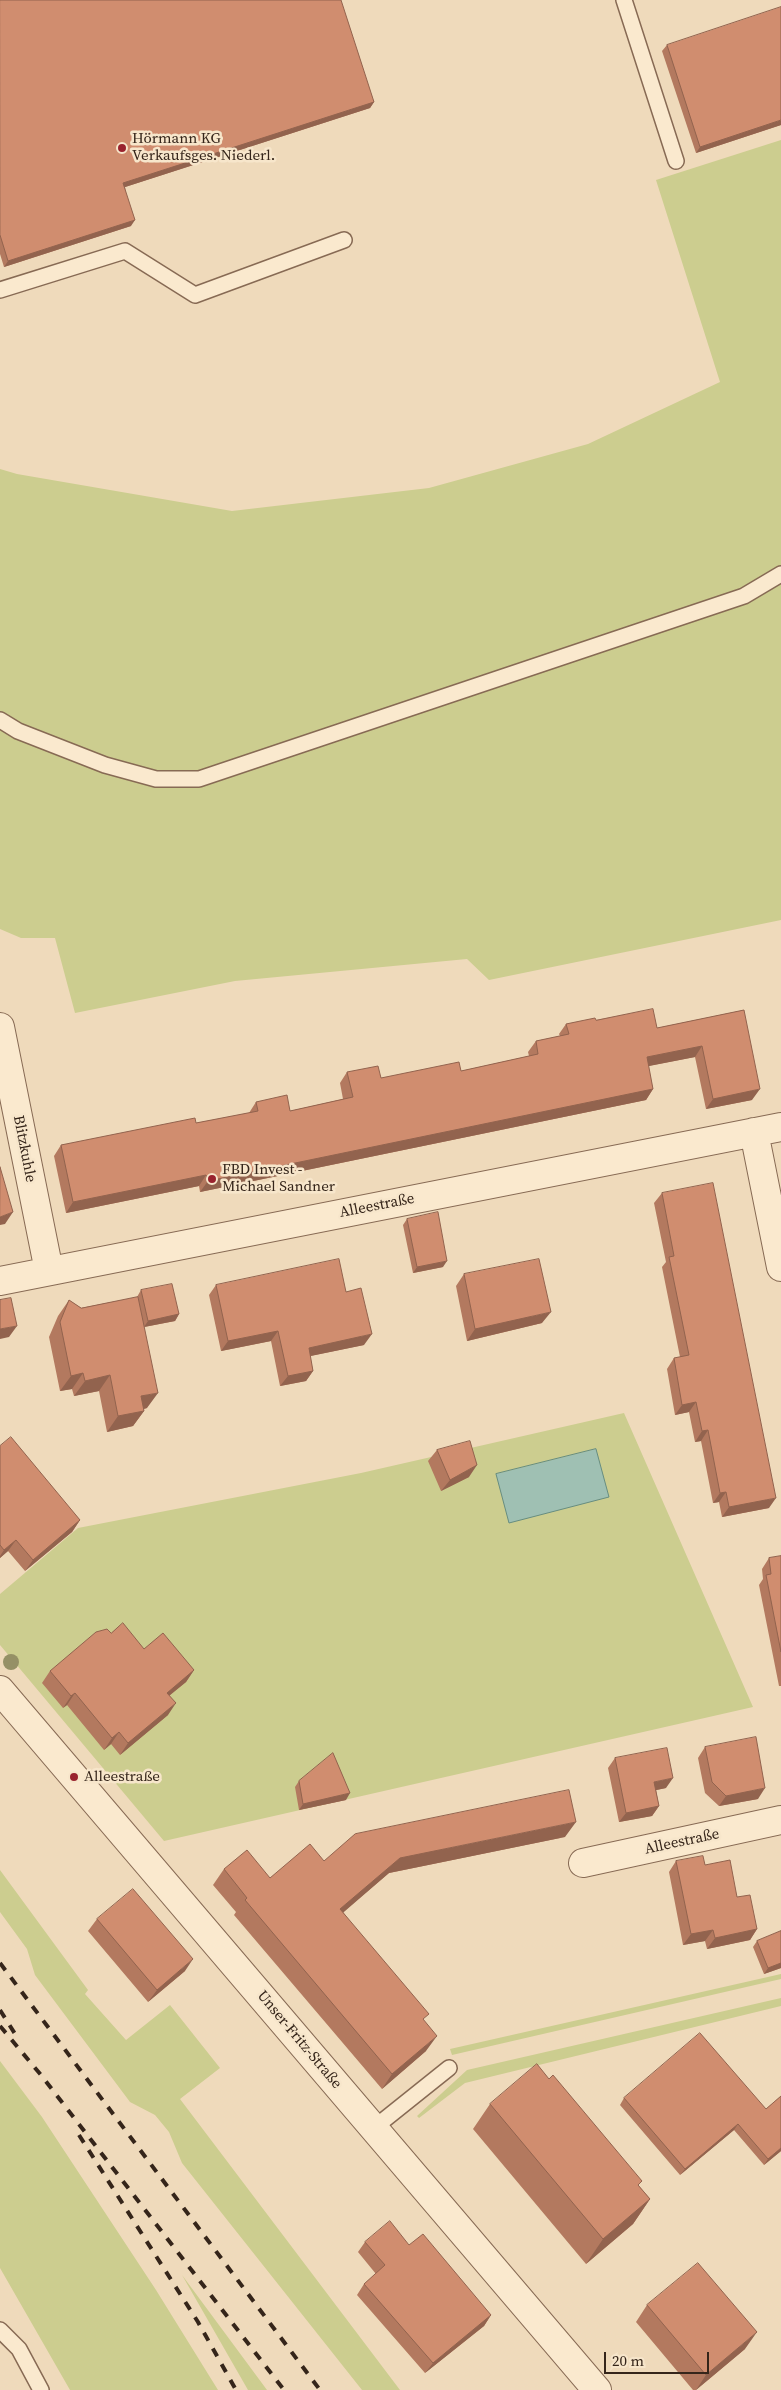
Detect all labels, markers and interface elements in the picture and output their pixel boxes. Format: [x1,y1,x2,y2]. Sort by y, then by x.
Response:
place label: Hörmann KG Verkaufsges. Niederl. [132,130,275,165]
marker: Hörmann KG Verkaufsges. Niederl. [116,142,128,154]
street label: Blitzkuhle [9,1114,39,1184]
place label: FBD Invest - Michael Sandner [222,1161,335,1196]
marker: FBD Invest - Michael Sandner [206,1173,218,1185]
street label: Alleestraße [338,1190,416,1222]
place label: Alleestraße [84,1768,160,1786]
marker: Alleestraße [68,1771,80,1783]
street label: Alleestraße [643,1825,721,1859]
street label: Unser-Fritz-Straße [253,1987,345,2093]
scale bar [606,2342,711,2374]
text: 20 m [612,2350,644,2371]

